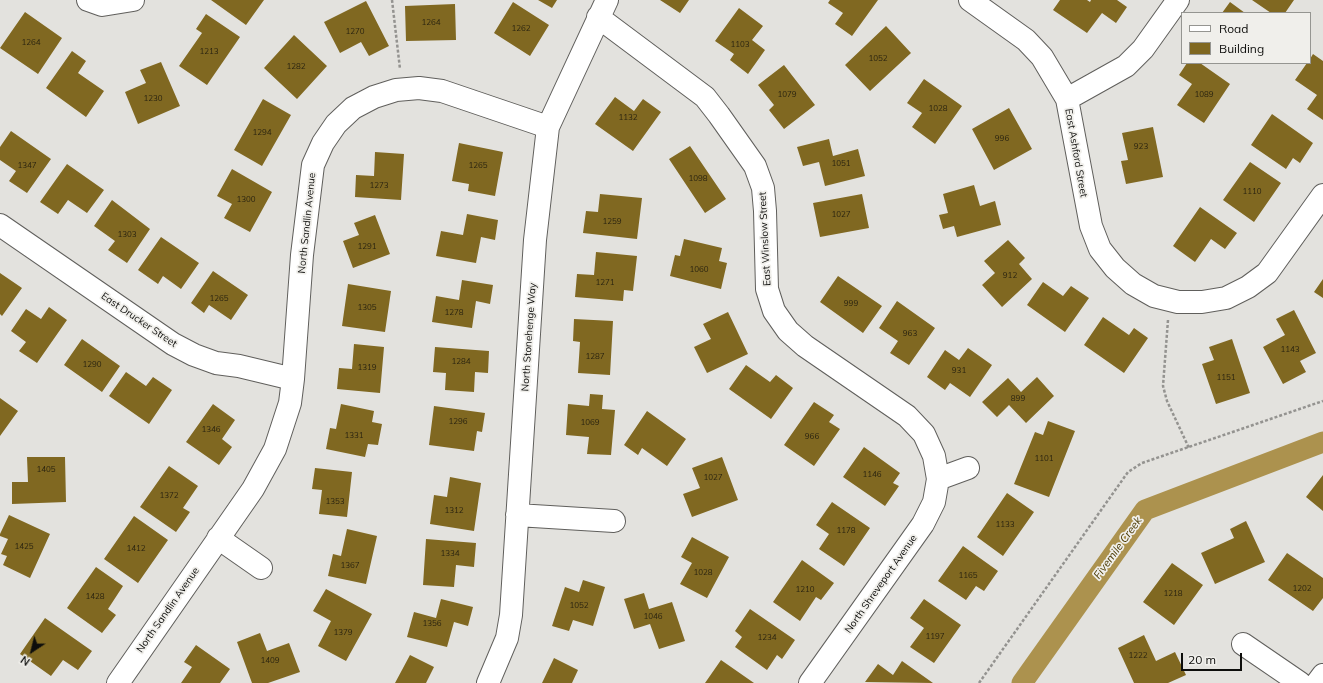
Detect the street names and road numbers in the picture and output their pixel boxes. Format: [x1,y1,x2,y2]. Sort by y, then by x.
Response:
street label: East Ashford Street [1062,108,1090,198]
street label: North Sandlin Avenue [296,172,318,274]
street label: East Winslow Street [757,192,773,286]
street label: North Stonehenge Way [519,282,539,392]
street label: East Drucker Street [99,290,179,350]
street label: North Shreveport Avenue [842,533,920,635]
street label: North Sandlin Avenue [134,565,202,655]

